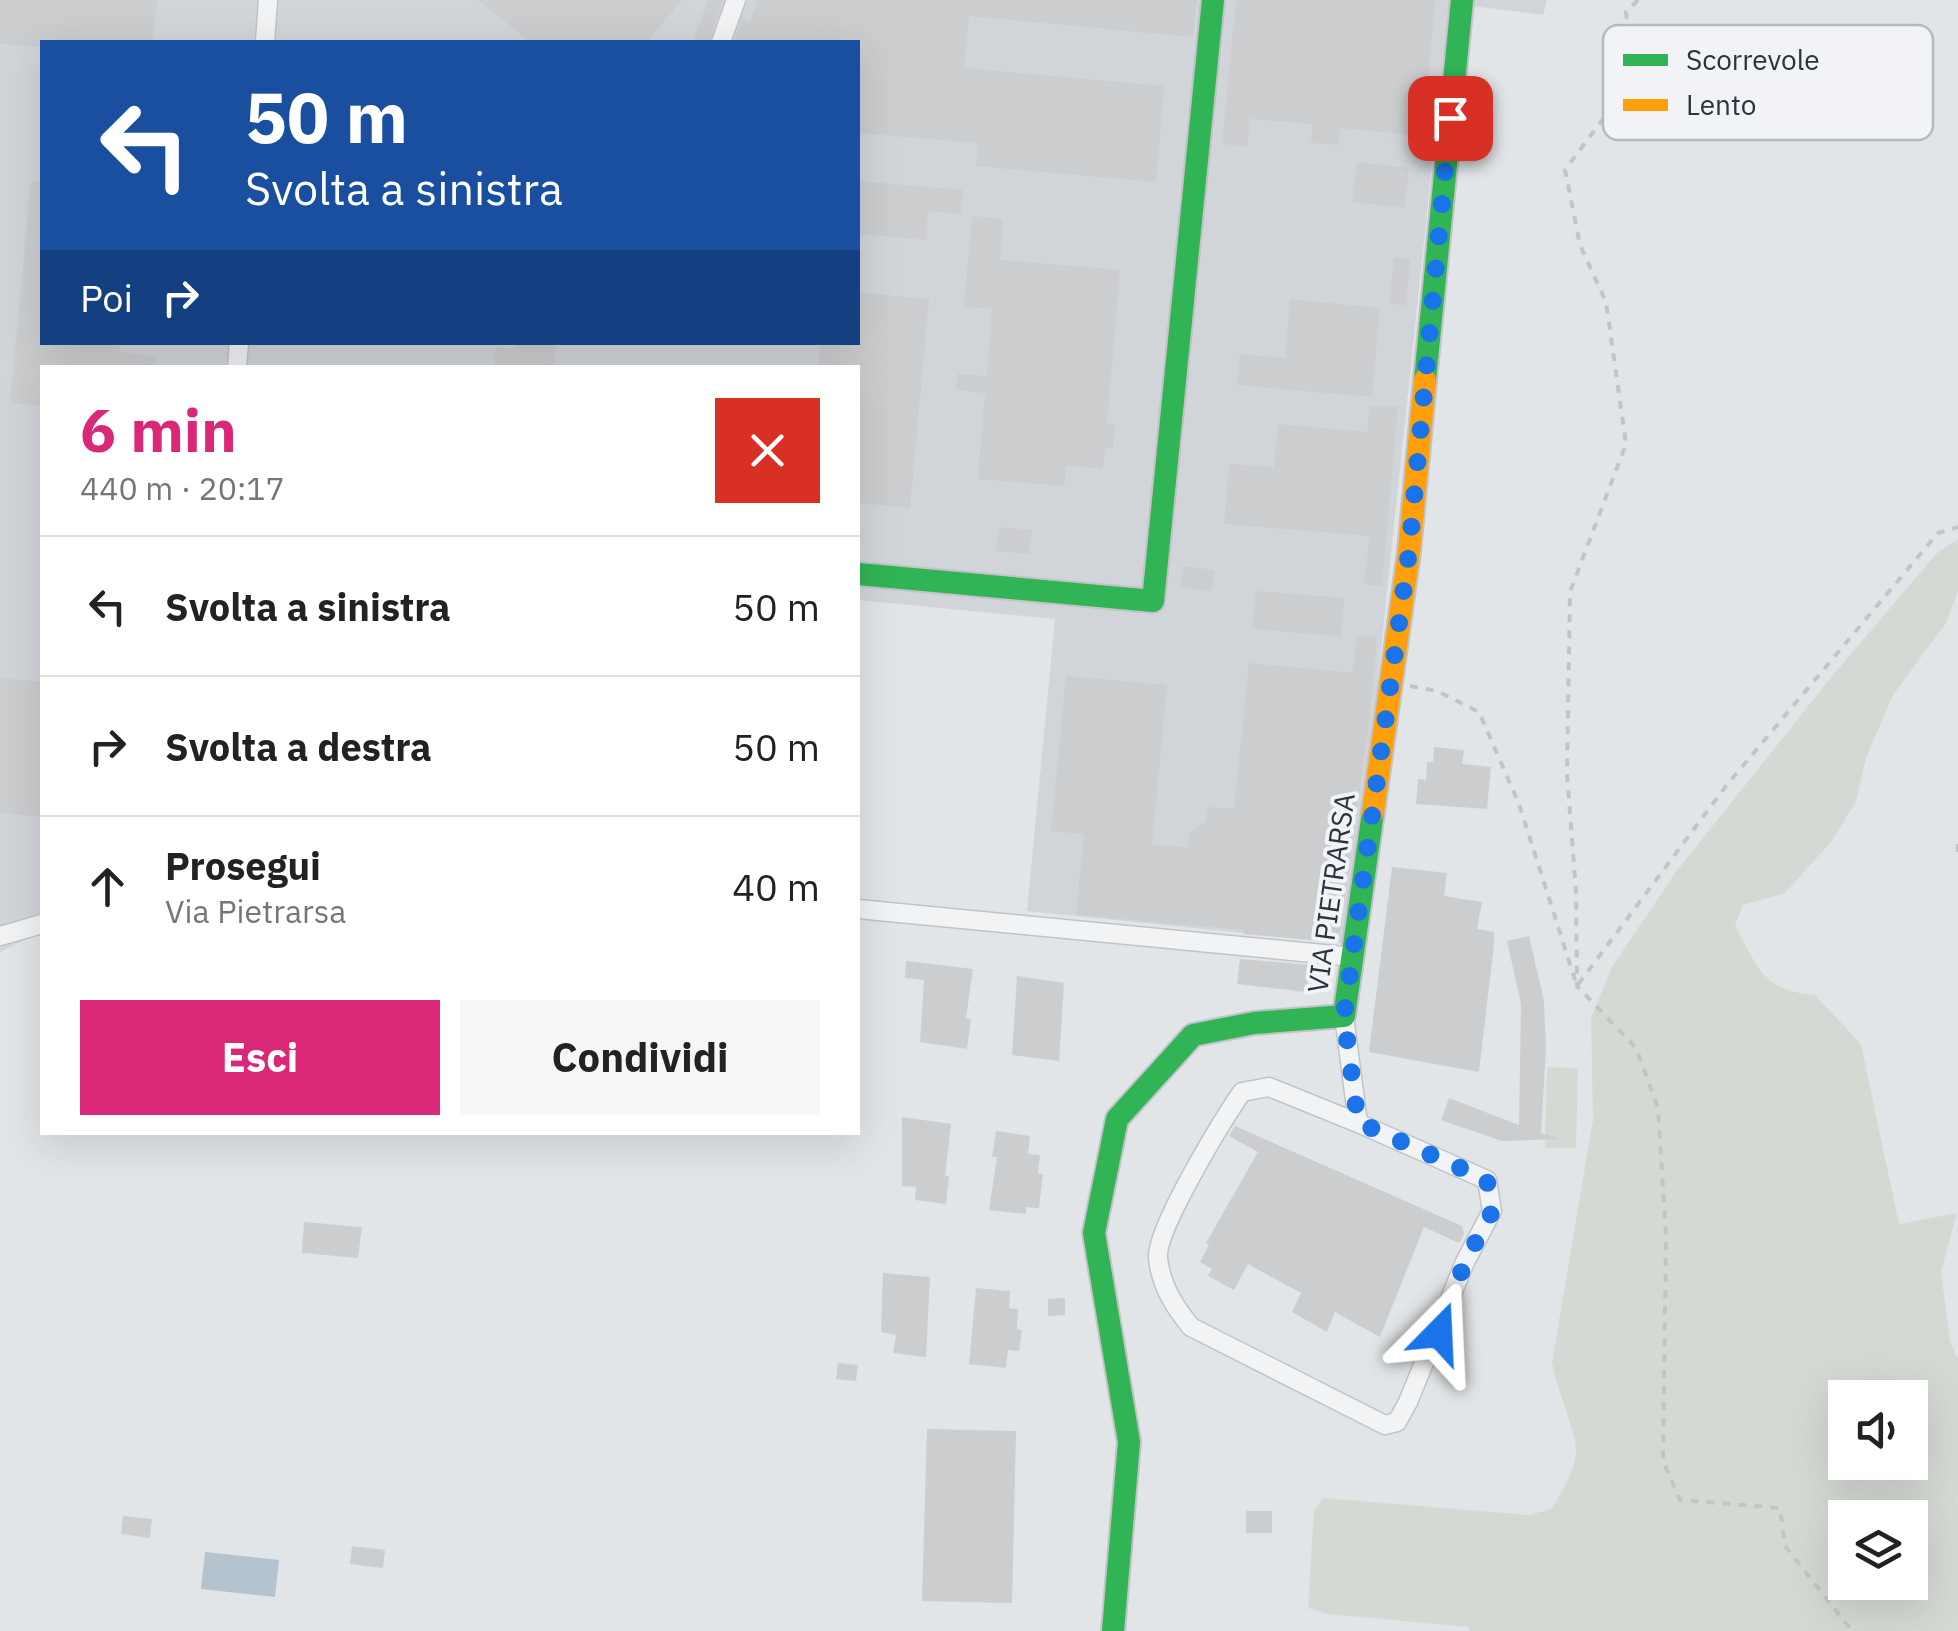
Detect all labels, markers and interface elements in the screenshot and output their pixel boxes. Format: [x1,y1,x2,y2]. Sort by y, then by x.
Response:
legend [1603,25,1933,140]
text: Scorrevole [1686,41,1820,78]
text: 50 m [245,71,408,162]
pin [1408,76,1493,161]
icon: left [80,80,210,210]
text: Lento [1686,86,1756,123]
icon: arrive [1423,91,1478,146]
text: Svolta a sinistra [245,159,563,217]
icon: right [153,270,208,325]
text: Poi [80,273,133,322]
text: 6 min [80,390,237,469]
button: close [715,398,820,503]
text: 440 m · 20:17 [80,467,285,509]
icon: left [80,579,135,634]
text: Svolta a sinistra [165,582,451,631]
text: 50 m [732,582,820,631]
icon: right [80,719,135,774]
text: Svolta a destra [165,722,432,771]
text: 50 m [732,722,820,771]
street label: VIA PIETRARSA [1298,791,1363,995]
text: Prosegui [165,841,321,890]
icon: ahead [80,859,135,914]
text: 40 m [732,862,820,911]
text: Via Pietrarsa [165,890,346,932]
button: Esci [80,1000,440,1115]
button: Condividi [460,1000,820,1115]
position arrow [1387,1281,1491,1385]
map controls [1828,1380,1928,1600]
button: sound [1828,1380,1928,1480]
button: layers [1828,1500,1928,1600]

